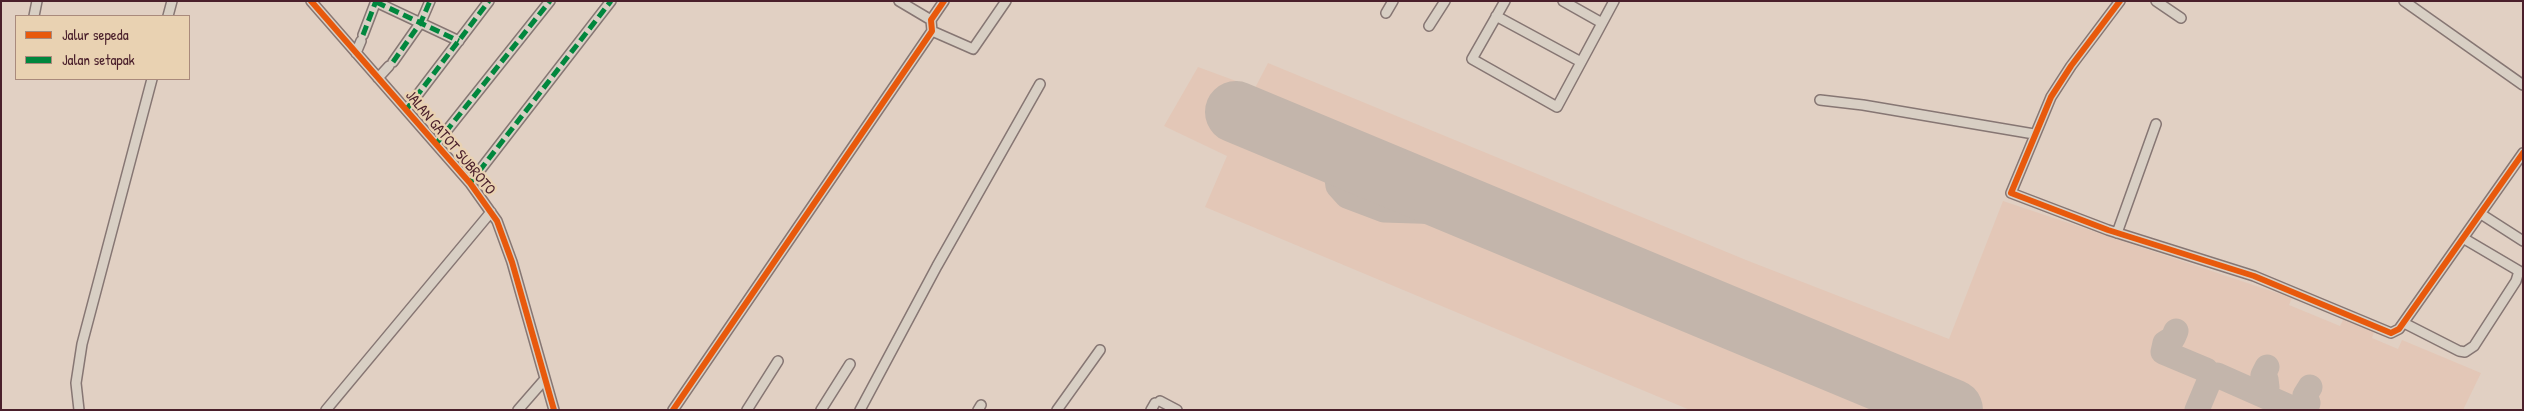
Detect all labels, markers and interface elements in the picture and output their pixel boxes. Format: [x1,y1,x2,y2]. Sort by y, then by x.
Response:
legend [15,15,190,80]
text: Jalur sepeda [62,24,129,45]
text: Jalan setapak [62,49,135,70]
street label: JALAN GATOT SUBROTO [401,87,499,199]

